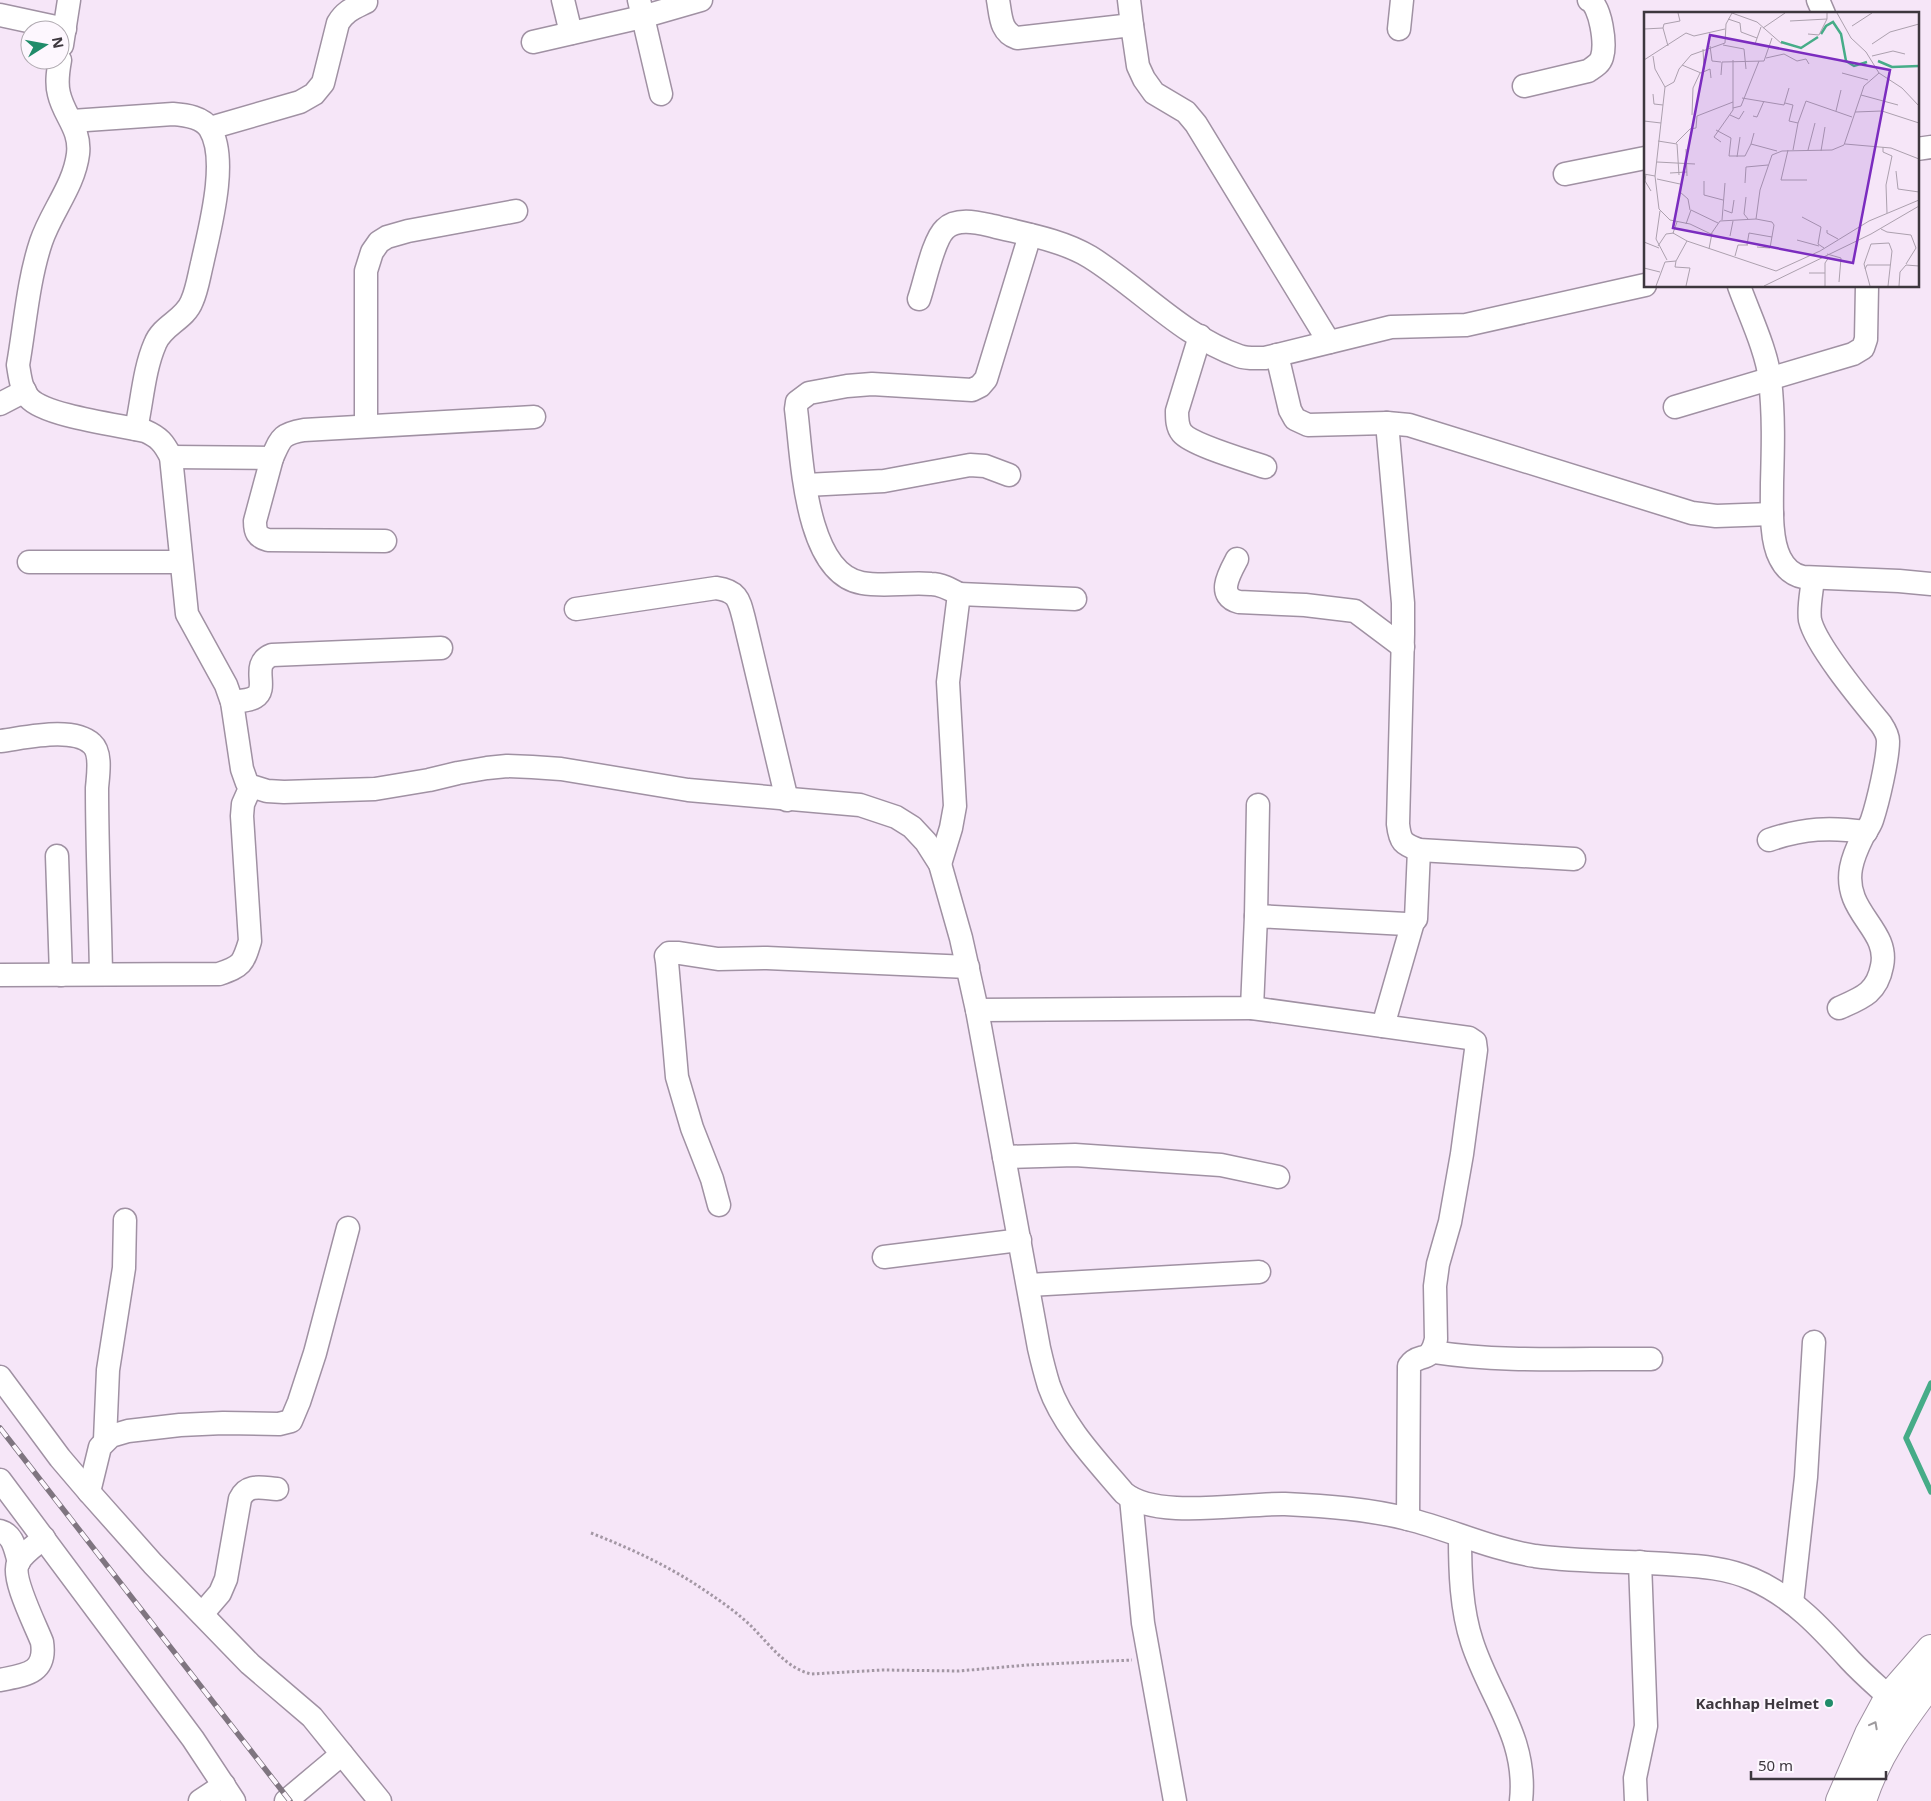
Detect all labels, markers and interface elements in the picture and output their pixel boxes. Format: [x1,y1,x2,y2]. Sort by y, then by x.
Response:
inset map [1644,12,1918,288]
north arrow [20,20,70,70]
text: N [48,35,69,50]
place label: Kachhap Helmet [1695,1693,1819,1713]
marker: Kachhap Helmet [1823,1697,1835,1709]
one-way arrow [1868,1721,1878,1730]
scale bar [1751,1748,1886,1780]
text: 50 m [1758,1755,1793,1775]

